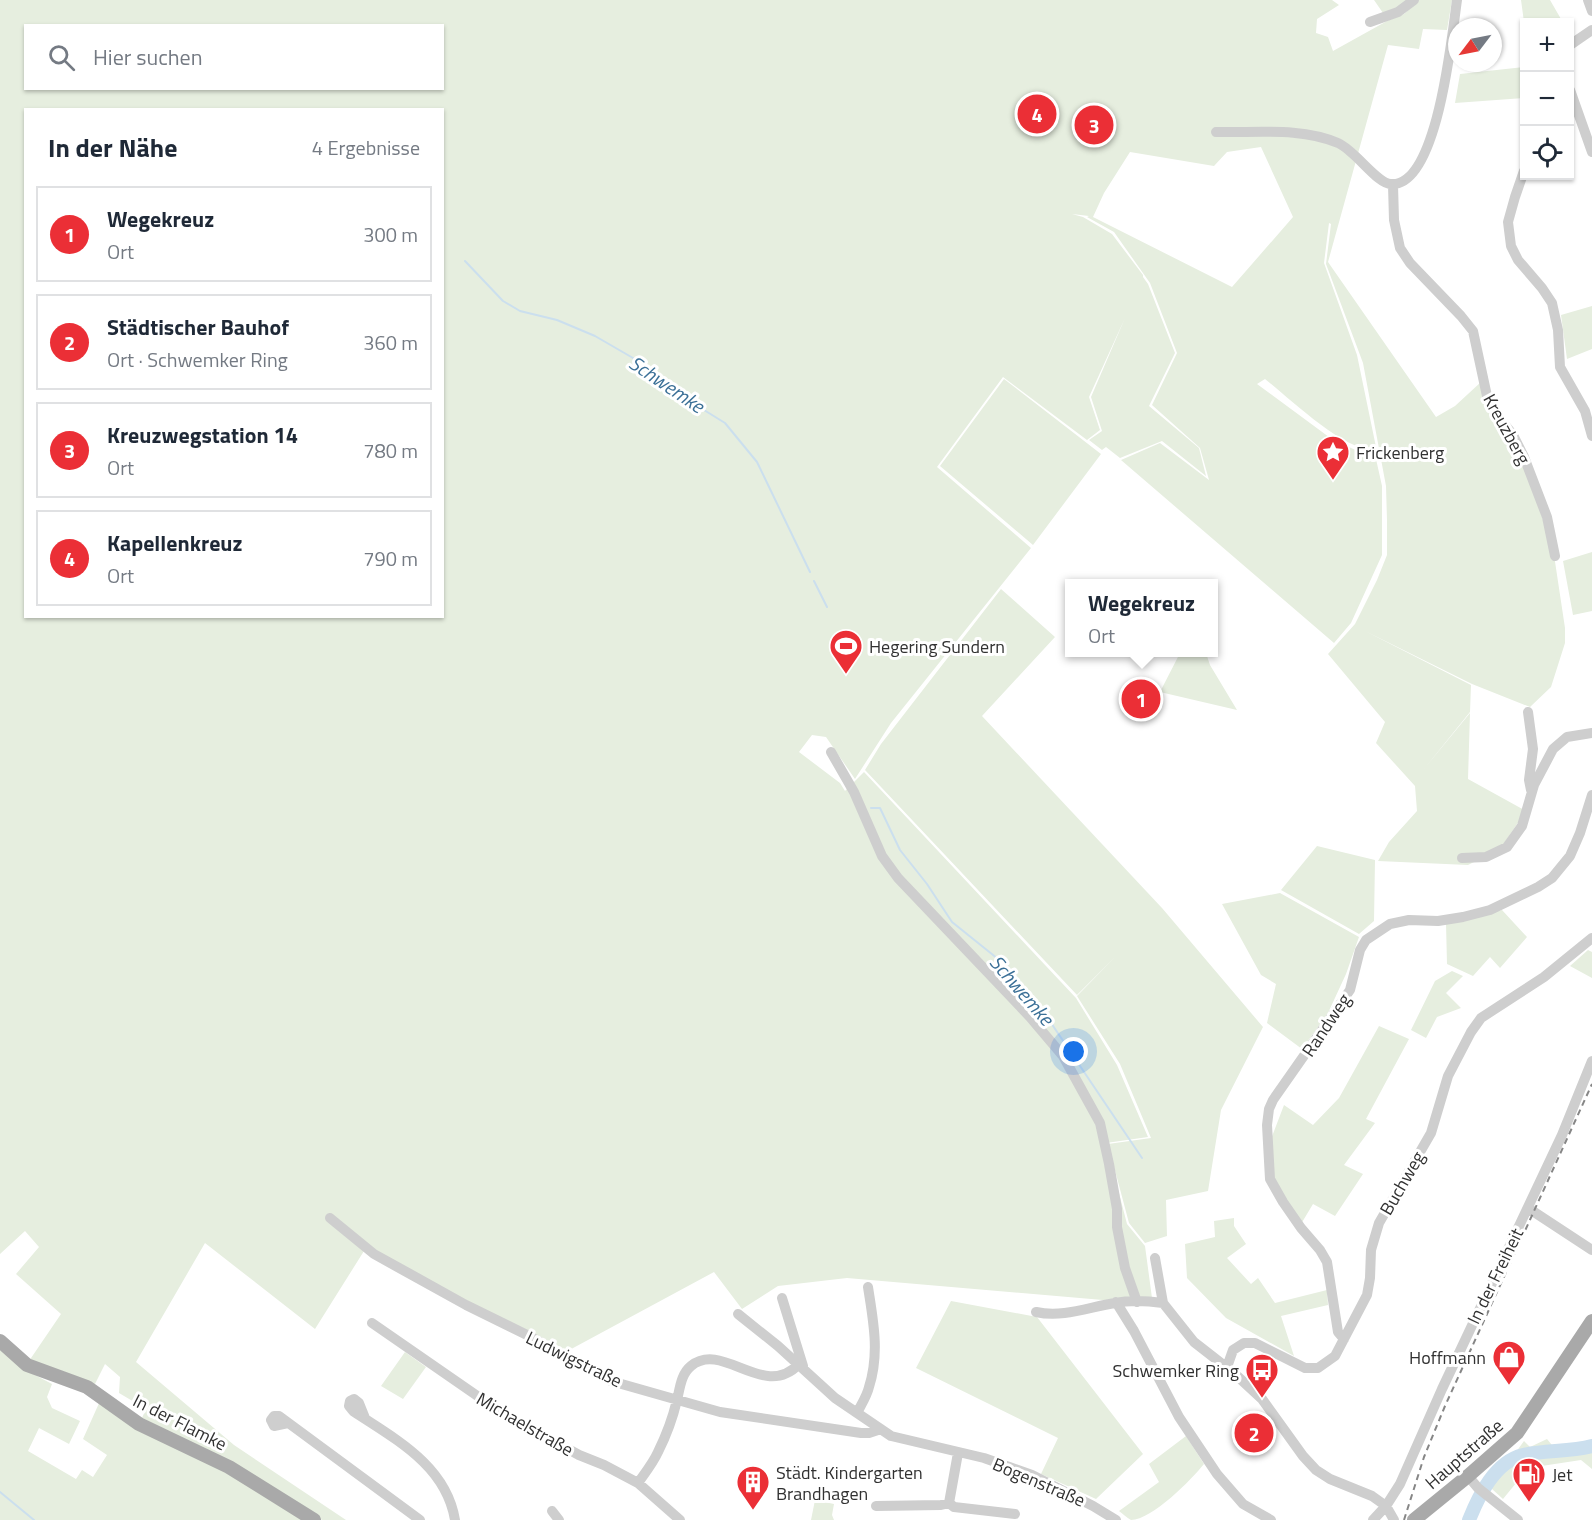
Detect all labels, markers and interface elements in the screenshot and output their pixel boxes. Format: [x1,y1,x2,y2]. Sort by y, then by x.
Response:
north arrow [1448,18,1502,72]
map controls [1520,18,1574,180]
button: + [1520,18,1574,72]
search box [24,24,444,90]
text: Hier suchen [93,40,202,74]
icon: search [45,41,78,74]
button: − [1520,72,1574,126]
pin: 4 [1018,92,1056,136]
pin: 3 [1074,102,1114,148]
button: locate [1520,126,1574,180]
text: In der Nähe [48,128,177,167]
text: 4 Ergebnisse [312,132,420,163]
text: Wegekreuz [107,202,214,236]
text: 1 [64,219,75,250]
text: 300 m [363,219,418,250]
text: Ort [107,236,134,267]
text: Städtischer Bauhof [107,310,289,344]
text: 2 [64,327,75,358]
text: 360 m [363,327,418,358]
text: Ort · Schwemker Ring [107,344,288,375]
water label: Schwemke [623,347,712,422]
street label: Kreuzberg [1477,389,1537,469]
text: Kreuzwegstation 14 [107,418,298,452]
place icon: Frickenberg [1315,434,1351,481]
text: 3 [64,435,75,466]
text: 780 m [363,435,418,466]
place label: Frickenberg [1356,439,1444,466]
text: Ort [107,452,134,483]
text: Kapellenkreuz [107,526,243,560]
text: 4 [64,543,75,574]
text: 790 m [363,543,418,574]
text: Ort [107,560,134,591]
popup [1065,579,1218,657]
text: Wegekreuz [1088,586,1195,620]
text: Ort [1088,620,1115,651]
sports icon: Hegering Sundern [828,628,864,675]
place label: Hegering Sundern [869,633,1005,660]
pin: 1 [1122,676,1160,722]
water label: Schwemke [982,948,1063,1034]
street label: Randweg [1295,988,1357,1062]
your location [1059,1037,1088,1066]
street label: Buchweg [1373,1146,1431,1220]
street label: In der Freiheit [1460,1223,1530,1329]
street label: Ludwigstraße [521,1324,627,1394]
shop icon: Hoffmann [1491,1339,1527,1386]
place label: Hoffmann [1409,1344,1486,1371]
bus stop icon: Schwemker Ring [1244,1352,1280,1399]
place label: Schwemker Ring [1112,1357,1239,1384]
street label: Michaelstraße [471,1385,579,1463]
street label: In der Flamke [128,1387,232,1457]
pin: 2 [1234,1410,1274,1456]
street label: Hauptstraße [1419,1412,1509,1496]
street label: Bogenstraße [989,1450,1089,1514]
fuel station icon: Jet [1511,1456,1547,1503]
place label: Städt. Kindergarten Brandhagen [776,1459,923,1507]
place label: Jet [1552,1461,1573,1488]
building icon: Städt. Kindergarten Brandhagen [735,1464,771,1511]

